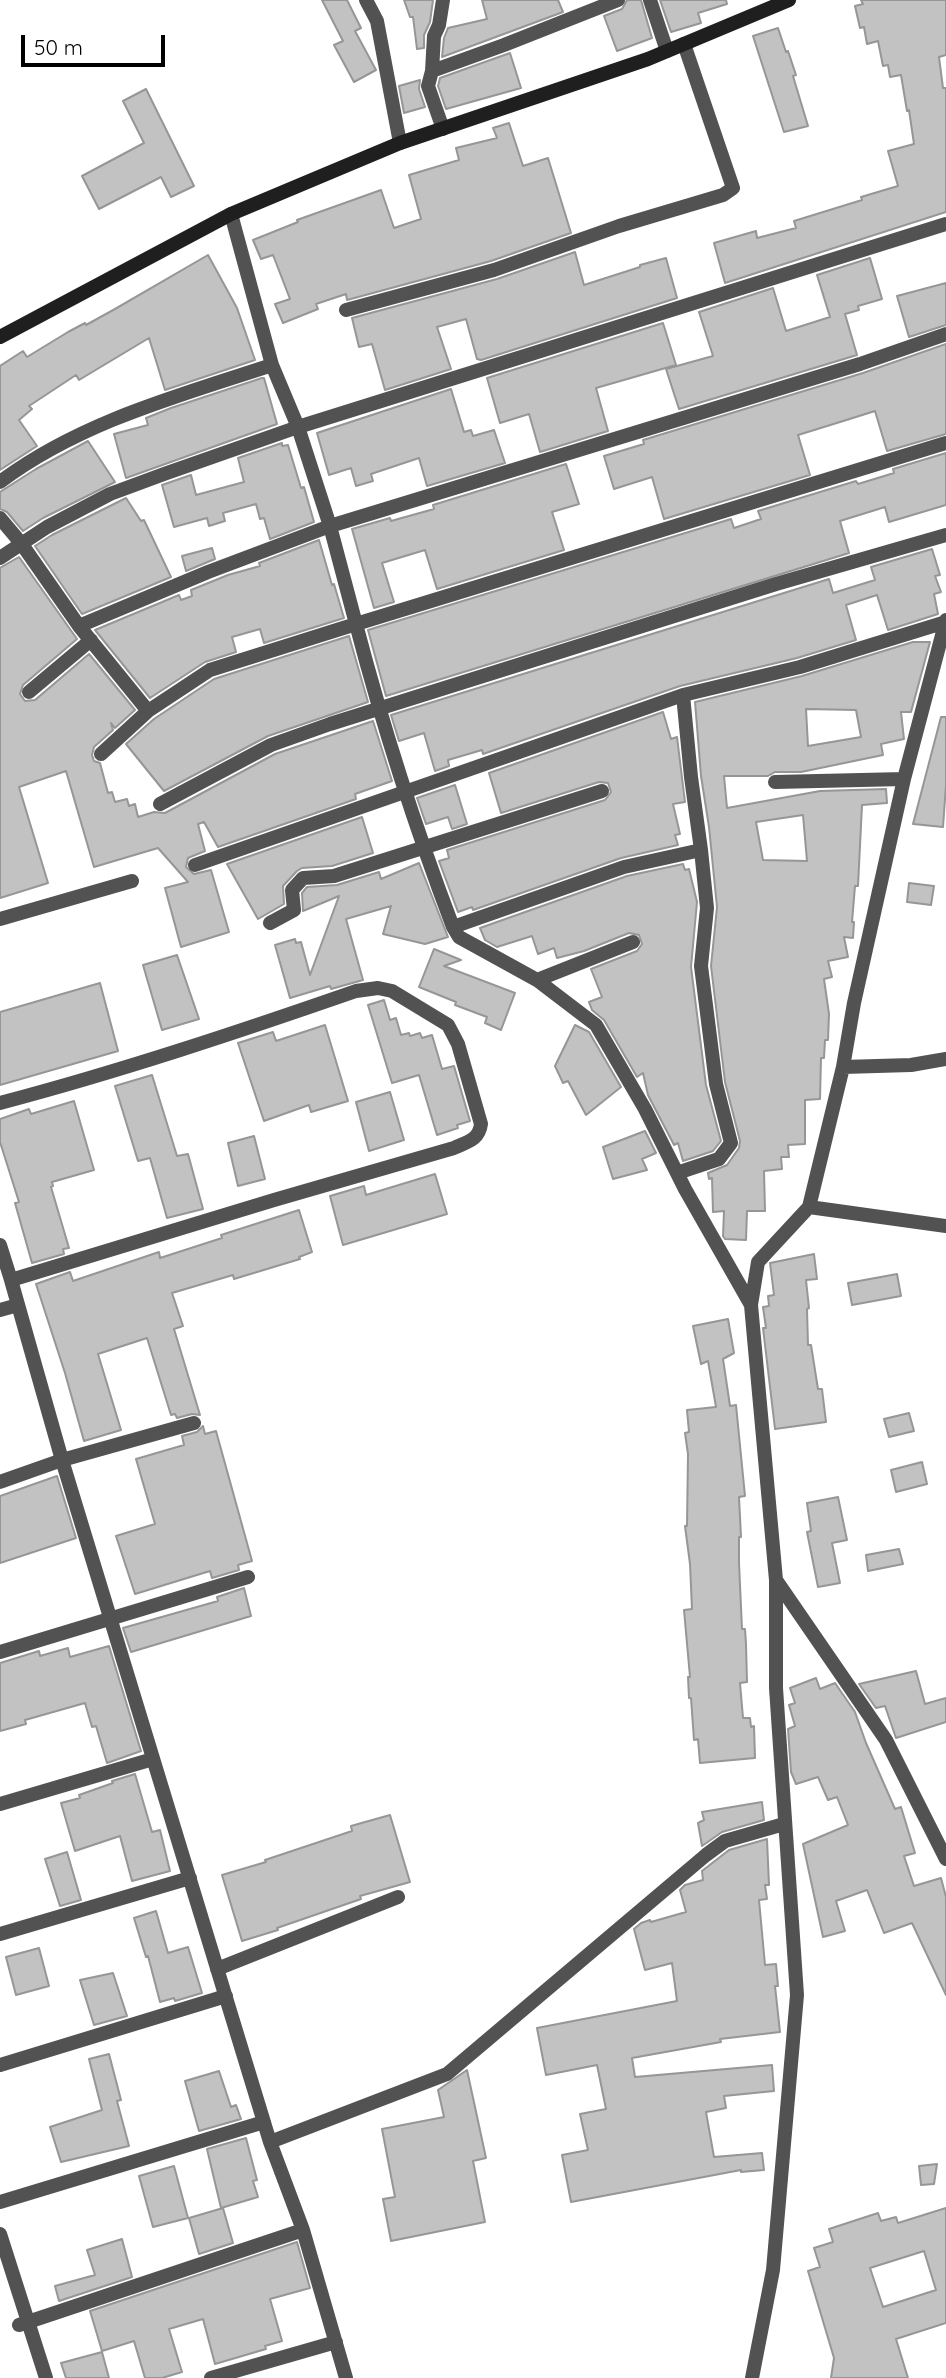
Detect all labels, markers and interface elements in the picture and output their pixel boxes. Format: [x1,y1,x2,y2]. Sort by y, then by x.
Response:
scale bar [24,21,168,65]
text: 50 m [34,34,83,60]

